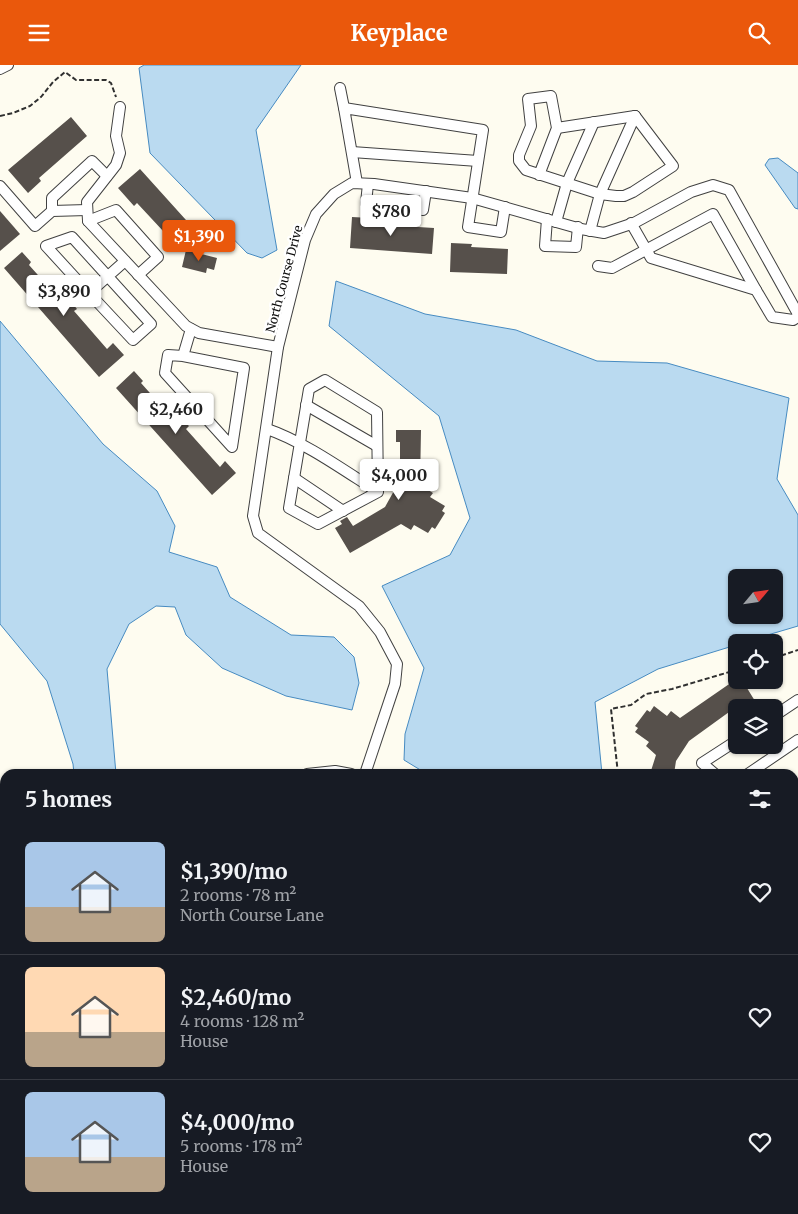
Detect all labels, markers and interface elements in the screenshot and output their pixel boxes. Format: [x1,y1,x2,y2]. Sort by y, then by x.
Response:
icon: menu [25,19,53,47]
text: Keyplace [350,19,448,47]
icon: search [745,19,773,47]
pin: $780 [361,195,421,237]
text: $780 [371,201,411,221]
pin: $1,390 [158,219,240,262]
street label: North Course Drive [262,224,306,334]
text: $1,390 [173,226,225,246]
pin: $3,890 [23,275,105,317]
text: $3,890 [37,281,91,301]
pin: $2,460 [135,393,217,435]
text: $2,460 [149,399,203,419]
pin: $4,000 [358,459,440,501]
text: $4,000 [371,465,427,485]
north arrow [728,569,782,624]
map controls [728,569,783,754]
button: locate [728,634,783,689]
button: layers [728,699,783,754]
icon: filters [746,785,774,813]
text: 5 homes [25,786,112,813]
text: $1,390/mo [180,858,288,885]
icon: home [65,862,125,922]
icon: heart [746,878,774,906]
text: 2 rooms · 78 m² [180,885,296,905]
text: North Course Lane [180,905,324,925]
text: $2,460/mo [180,984,291,1011]
icon: home [65,987,125,1047]
icon: heart [746,1003,774,1031]
text: 4 rooms · 128 m² [180,1011,304,1031]
text: House [180,1031,228,1051]
text: $4,000/mo [180,1109,294,1136]
icon: home [65,1112,125,1172]
icon: heart [746,1128,774,1156]
text: 5 rooms · 178 m² [180,1136,302,1156]
text: House [180,1156,228,1176]

